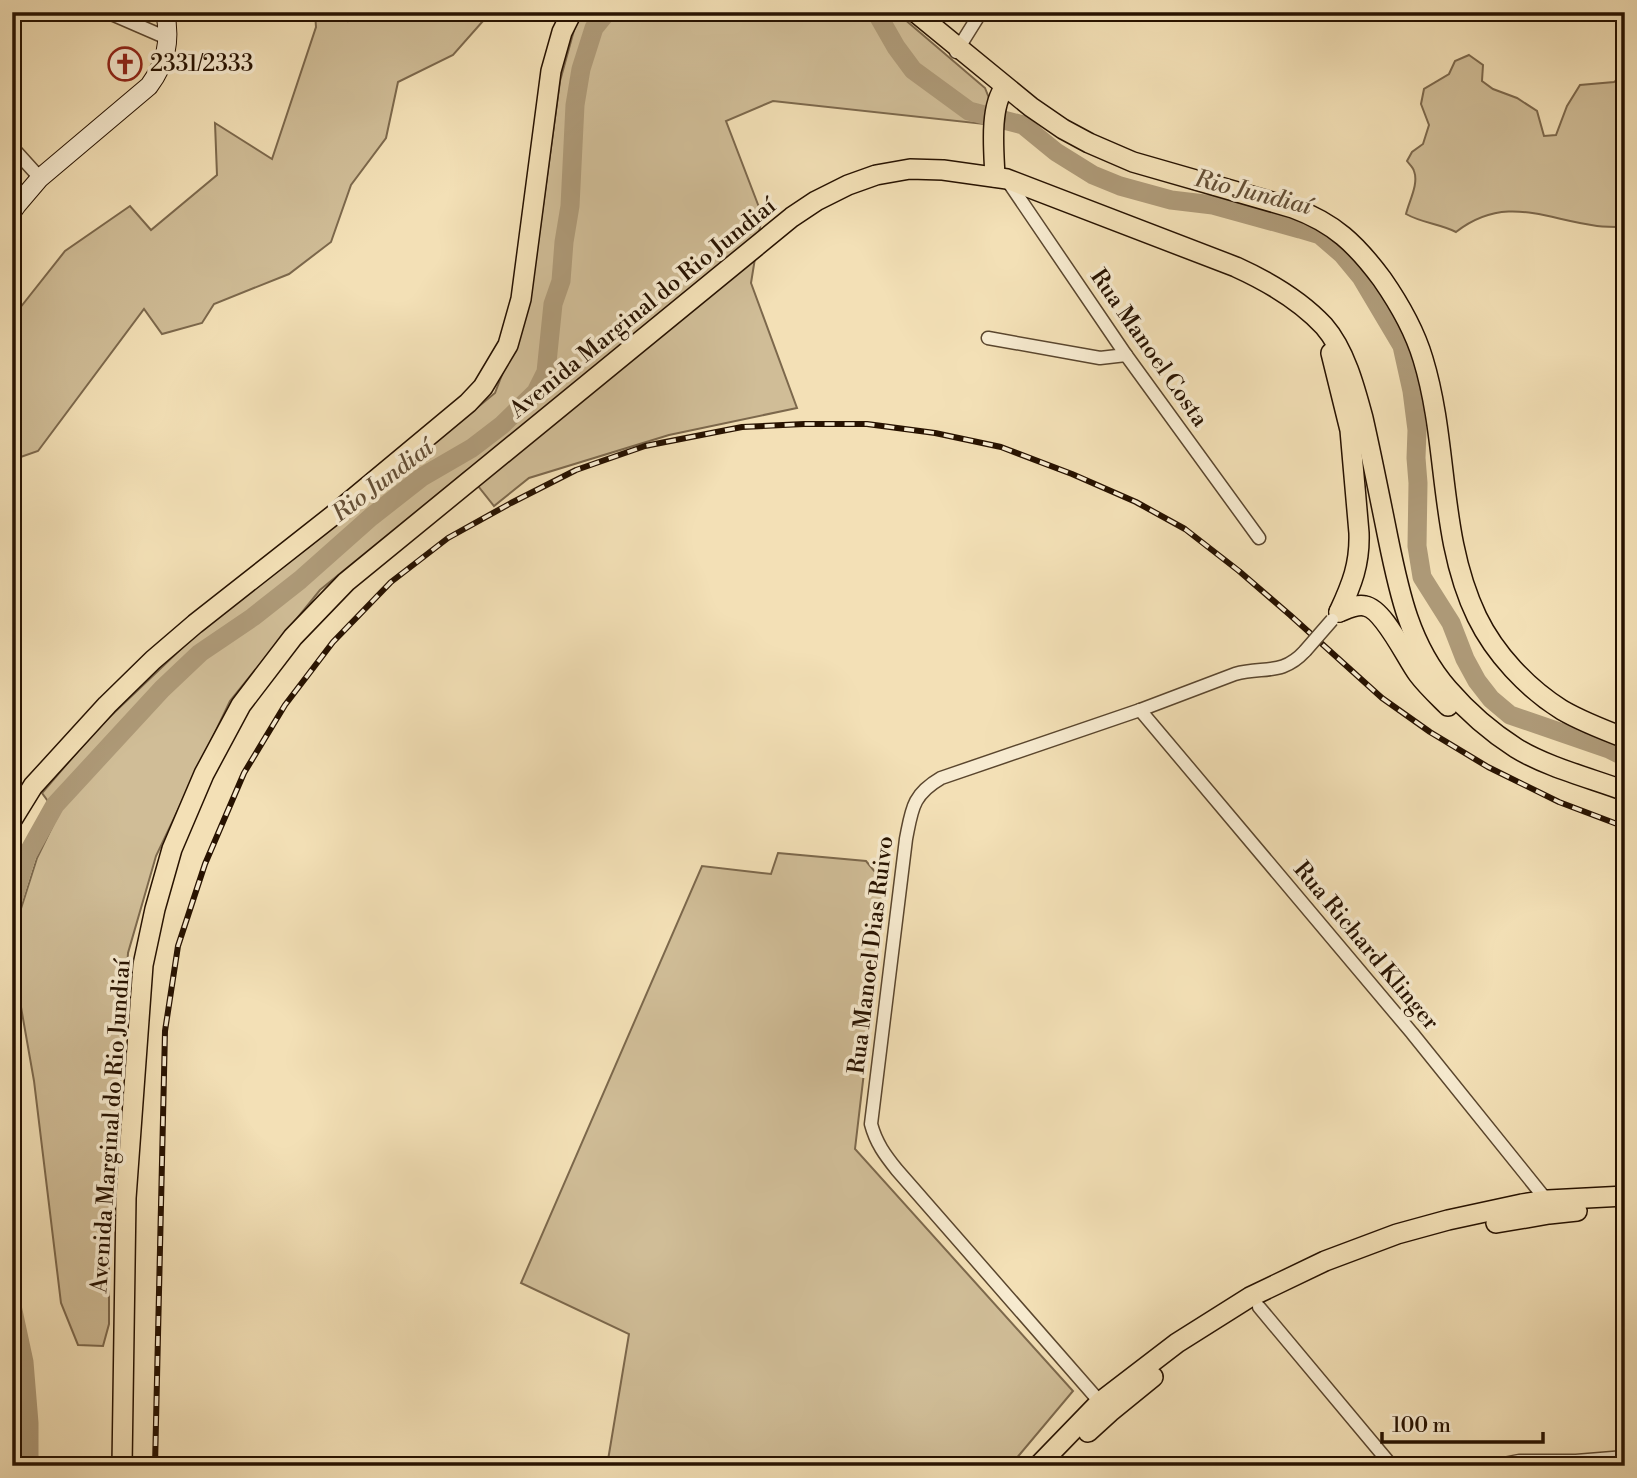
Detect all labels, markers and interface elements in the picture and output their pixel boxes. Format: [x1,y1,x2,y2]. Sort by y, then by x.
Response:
church icon: 2331/2333 [106,45,144,83]
place label: 2331/2333 [150,50,253,78]
water label: Rio Jundiaí [1191,164,1317,223]
street label: Avenida Marginal do Rio Jundiaí [503,191,783,425]
street label: Rua Manoel Costa [1084,264,1214,433]
water label: Rio Jundiaí [326,432,442,529]
street label: Rua Manoel Dias Ruivo [843,834,899,1076]
street label: Rua Richard Klinger [1287,856,1445,1036]
street label: Avenida Marginal do Rio Jundiaí [85,957,137,1295]
scale bar [1382,1401,1542,1445]
text: 100 m [1392,1413,1451,1439]

